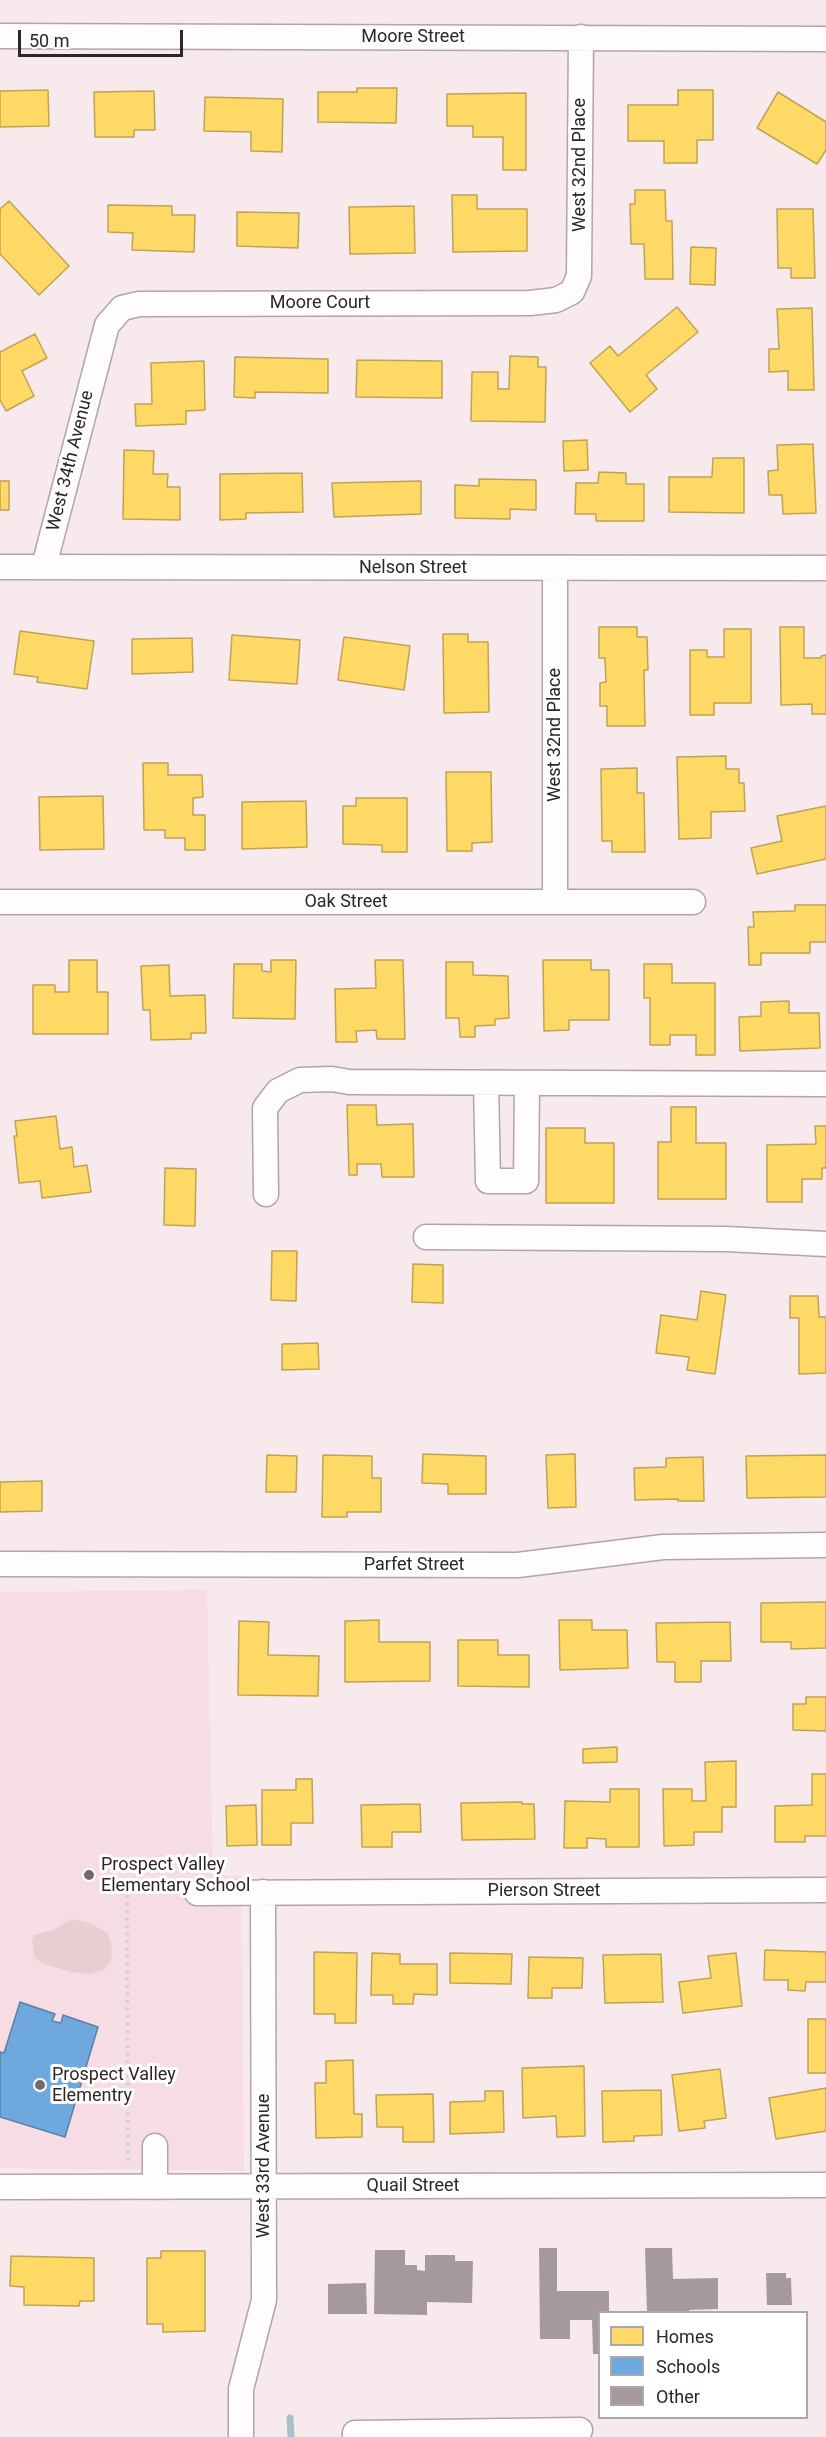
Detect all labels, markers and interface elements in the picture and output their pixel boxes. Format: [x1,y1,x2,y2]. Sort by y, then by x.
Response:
scale bar [21,18,186,56]
street label: Moore Street [361,26,465,48]
text: 50 m [29,30,69,51]
street label: West 32nd Place [569,98,591,232]
street label: Moore Court [270,292,370,314]
street label: West 34th Avenue [43,388,99,534]
street label: Nelson Street [359,557,467,579]
street label: West 32nd Place [544,668,566,802]
street label: Oak Street [304,891,388,913]
street label: Parfet Street [364,1554,464,1576]
place label: Prospect Valley Elementary School [101,1854,250,1896]
marker: Prospect Valley Elementary School [82,1868,96,1882]
street label: Pierson Street [488,1880,600,1902]
place label: Prospect Valley Elementry [52,2064,176,2106]
marker: Prospect Valley Elementry [33,2078,47,2092]
street label: West 33rd Avenue [253,2094,275,2238]
street label: Quail Street [367,2175,459,2197]
legend [598,2311,808,2419]
text: Homes [656,2326,714,2347]
text: Schools [656,2356,720,2377]
text: Other [656,2386,700,2407]

